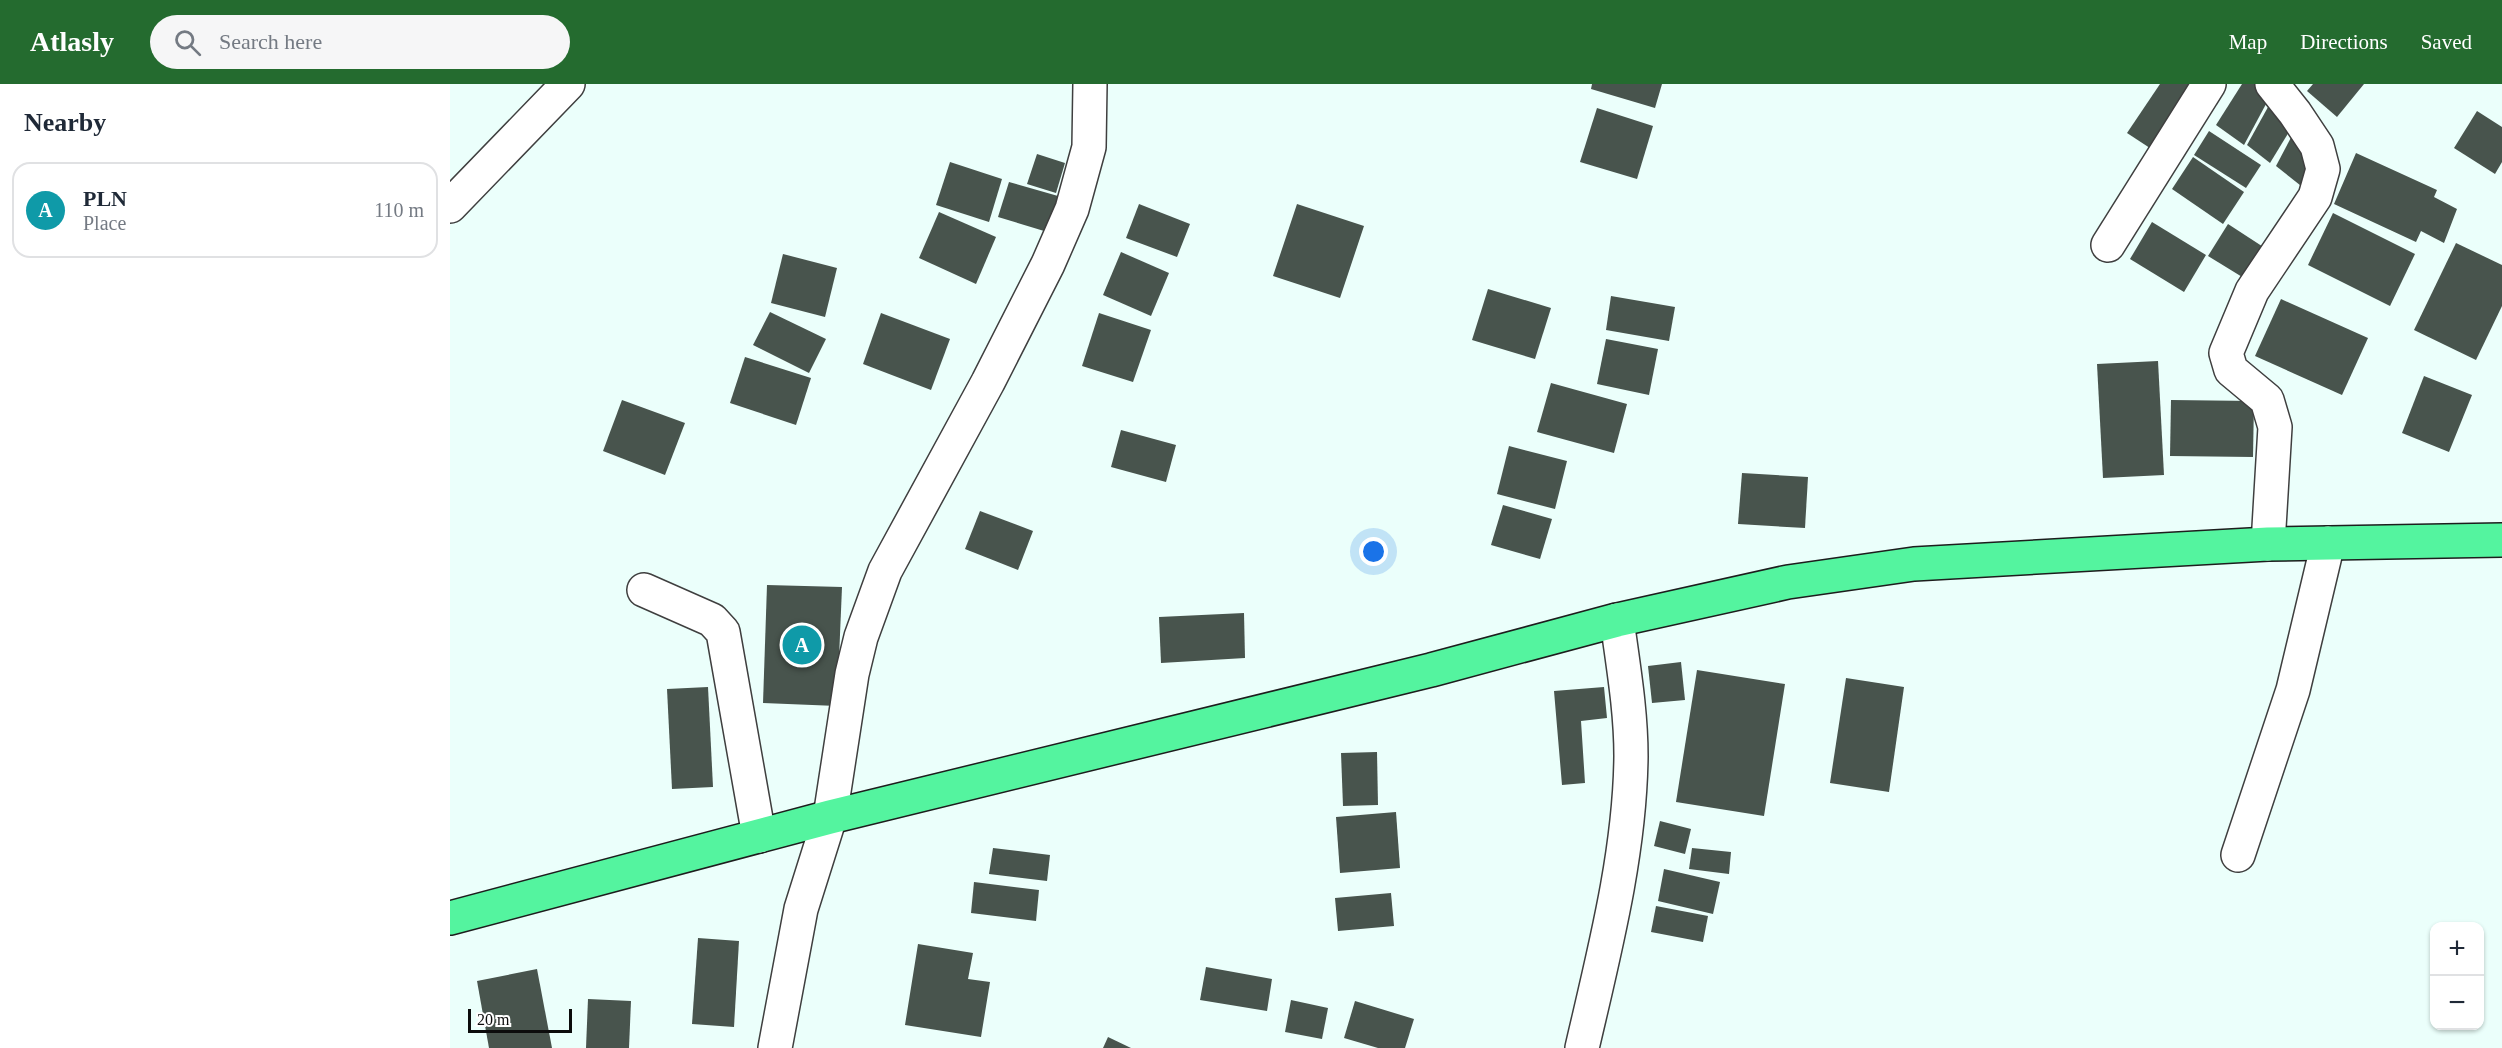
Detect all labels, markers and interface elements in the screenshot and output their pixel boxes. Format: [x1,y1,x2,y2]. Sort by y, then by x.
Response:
search box [150,15,570,69]
text: Atlasly [30,26,114,57]
icon: search [171,26,204,59]
text: Search here [219,29,322,54]
text: Map [2229,30,2267,54]
text: Directions [2300,30,2388,54]
text: Saved [2421,30,2472,54]
text: Nearby [24,108,106,137]
text: PLN [83,186,127,211]
text: A [38,199,53,221]
text: 110 m [374,199,424,221]
text: Place [83,212,126,234]
your location [1359,537,1388,566]
pin: A [782,622,822,668]
map controls [2430,922,2484,1030]
button: + [2430,922,2484,976]
button: − [2430,976,2484,1030]
scale bar [468,1006,572,1034]
text: 20 m [477,1011,509,1028]

